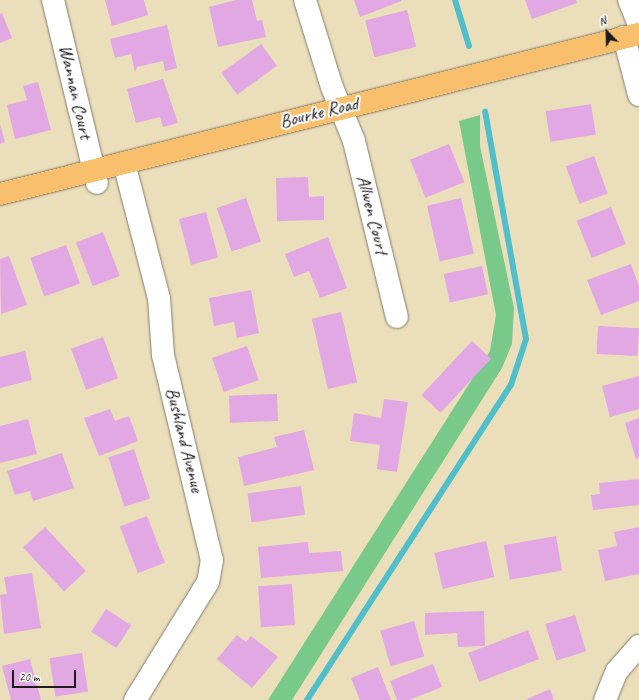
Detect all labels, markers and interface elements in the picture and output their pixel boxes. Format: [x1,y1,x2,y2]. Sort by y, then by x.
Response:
north arrow [587,12,627,52]
text: N [596,13,608,29]
street label: Wannan Court [53,43,97,141]
street label: Bourke Road [277,92,361,134]
street label: Allwen Court [351,173,393,257]
street label: Bushland Avenue [160,385,208,495]
scale bar [14,662,78,688]
text: 20 m [19,669,39,685]

